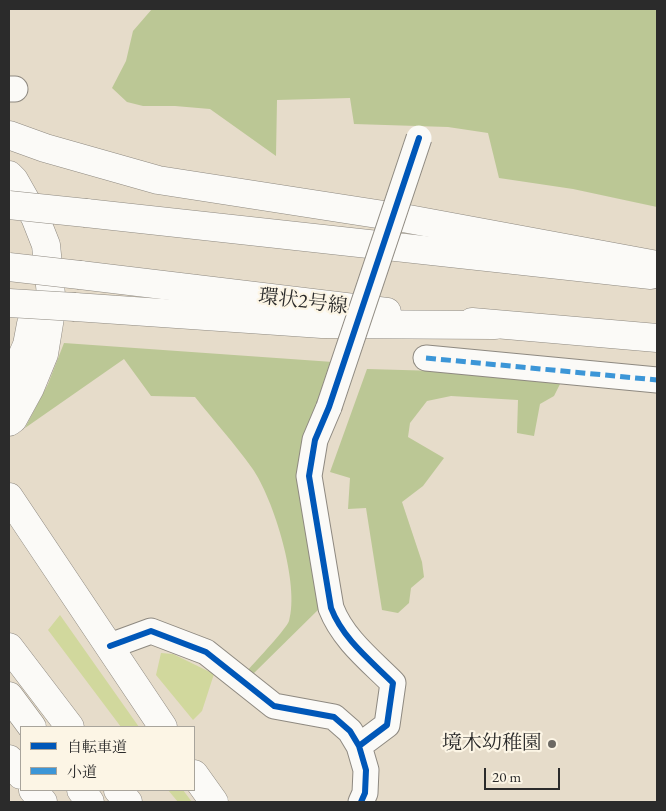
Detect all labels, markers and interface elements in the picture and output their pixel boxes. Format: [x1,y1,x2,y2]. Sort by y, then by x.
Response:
street label: 環状2号線 [257,285,349,319]
legend [20,726,195,791]
place label: 境木幼稚園 [442,732,542,756]
text: 自転車道 [67,737,127,756]
marker: 境木幼稚園 [546,738,558,750]
scale bar [486,758,562,790]
text: 小道 [67,762,97,781]
text: 20 m [492,767,521,786]

